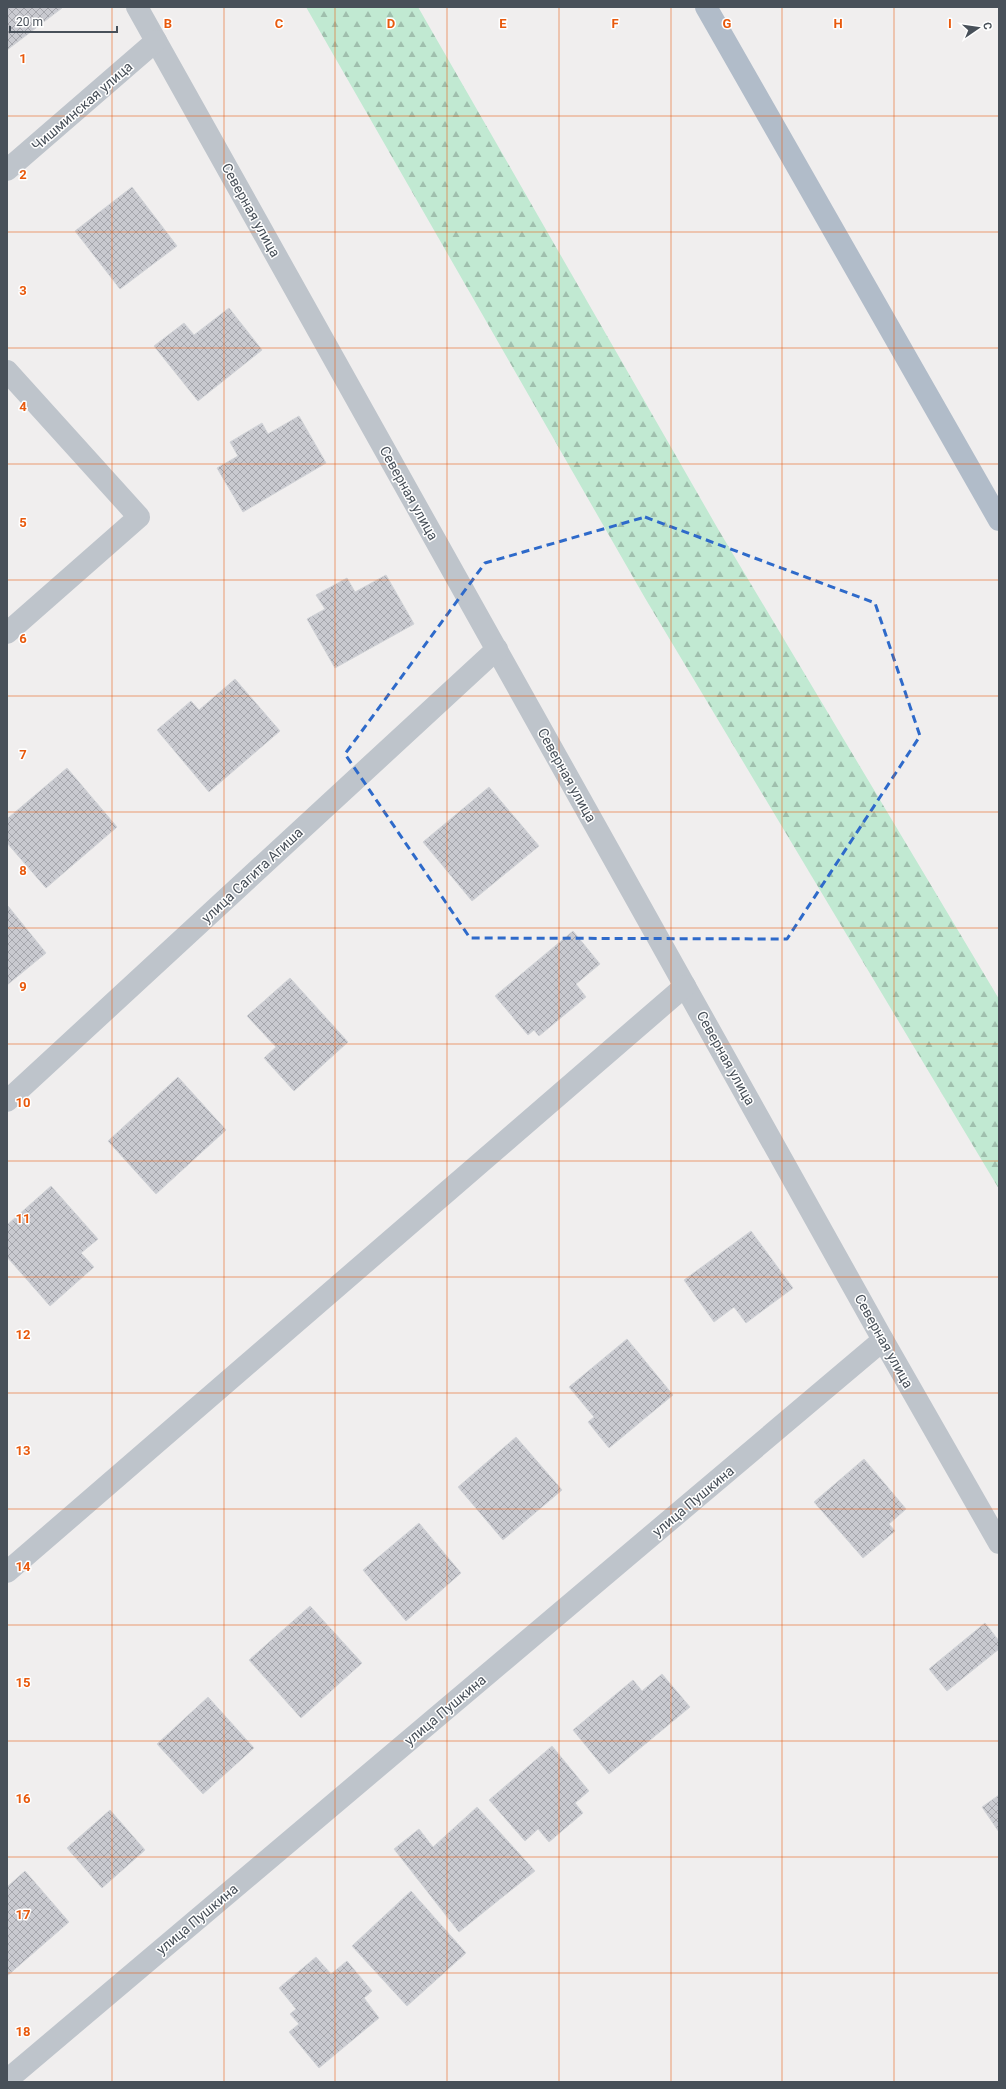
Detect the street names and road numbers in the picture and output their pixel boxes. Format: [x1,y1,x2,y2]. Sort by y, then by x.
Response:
street label: Чишминская улица [29,58,135,154]
street label: Северная улица [219,160,283,260]
street label: Северная улица [377,443,441,543]
street label: Северная улица [535,725,599,825]
street label: улица Сагита Агиша [198,824,306,926]
street label: Северная улица [694,1008,758,1108]
street label: Северная улица [852,1291,916,1391]
street label: улица Пушкина [649,1462,737,1540]
street label: улица Пушкина [401,1671,489,1749]
street label: улица Пушкина [153,1880,241,1958]

